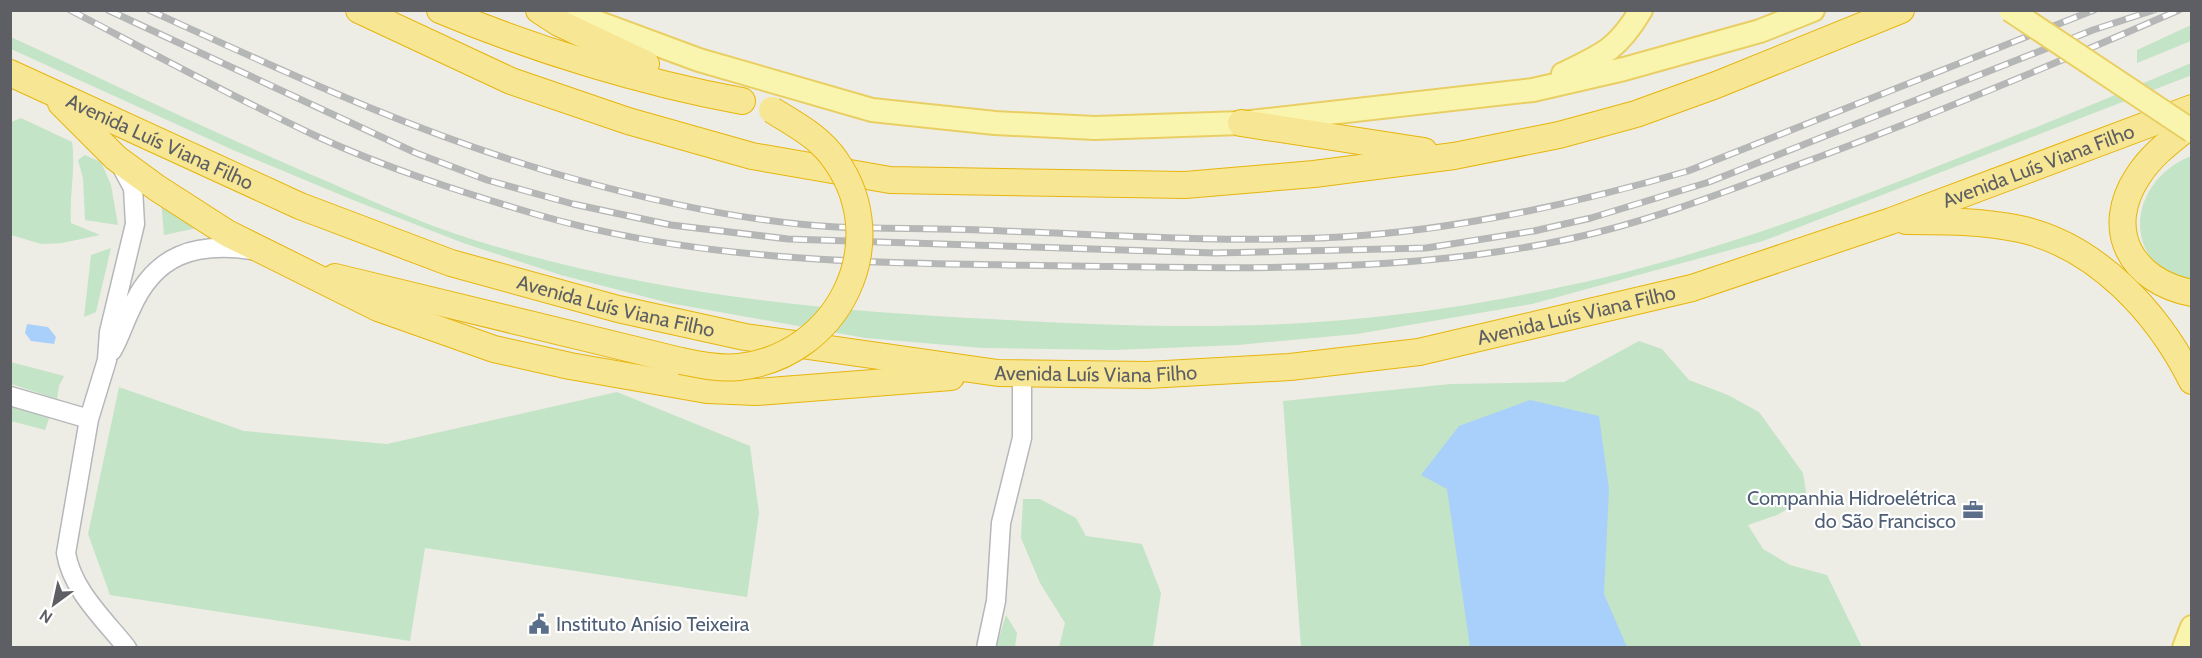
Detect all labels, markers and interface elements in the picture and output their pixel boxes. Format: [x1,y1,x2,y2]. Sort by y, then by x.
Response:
street label: Avenida Luís Viana Filho [63,89,257,195]
street label: Avenida Luís Viana Filho [1939,119,2137,213]
street label: Avenida Luís Viana Filho [514,270,717,342]
street label: Avenida Luís Viana Filho [1475,280,1678,350]
street label: Avenida Luís Viana Filho [994,360,1198,387]
place label: Companhia Hidroelétrica do São Francisco [1747,486,1956,533]
office icon: Companhia Hidroelétrica do São Francisco [1961,498,1985,522]
north arrow [24,574,84,634]
text: N [36,605,56,627]
public building icon: Instituto Anísio Teixeira [527,612,551,636]
place label: Instituto Anísio Teixeira [556,612,750,636]

